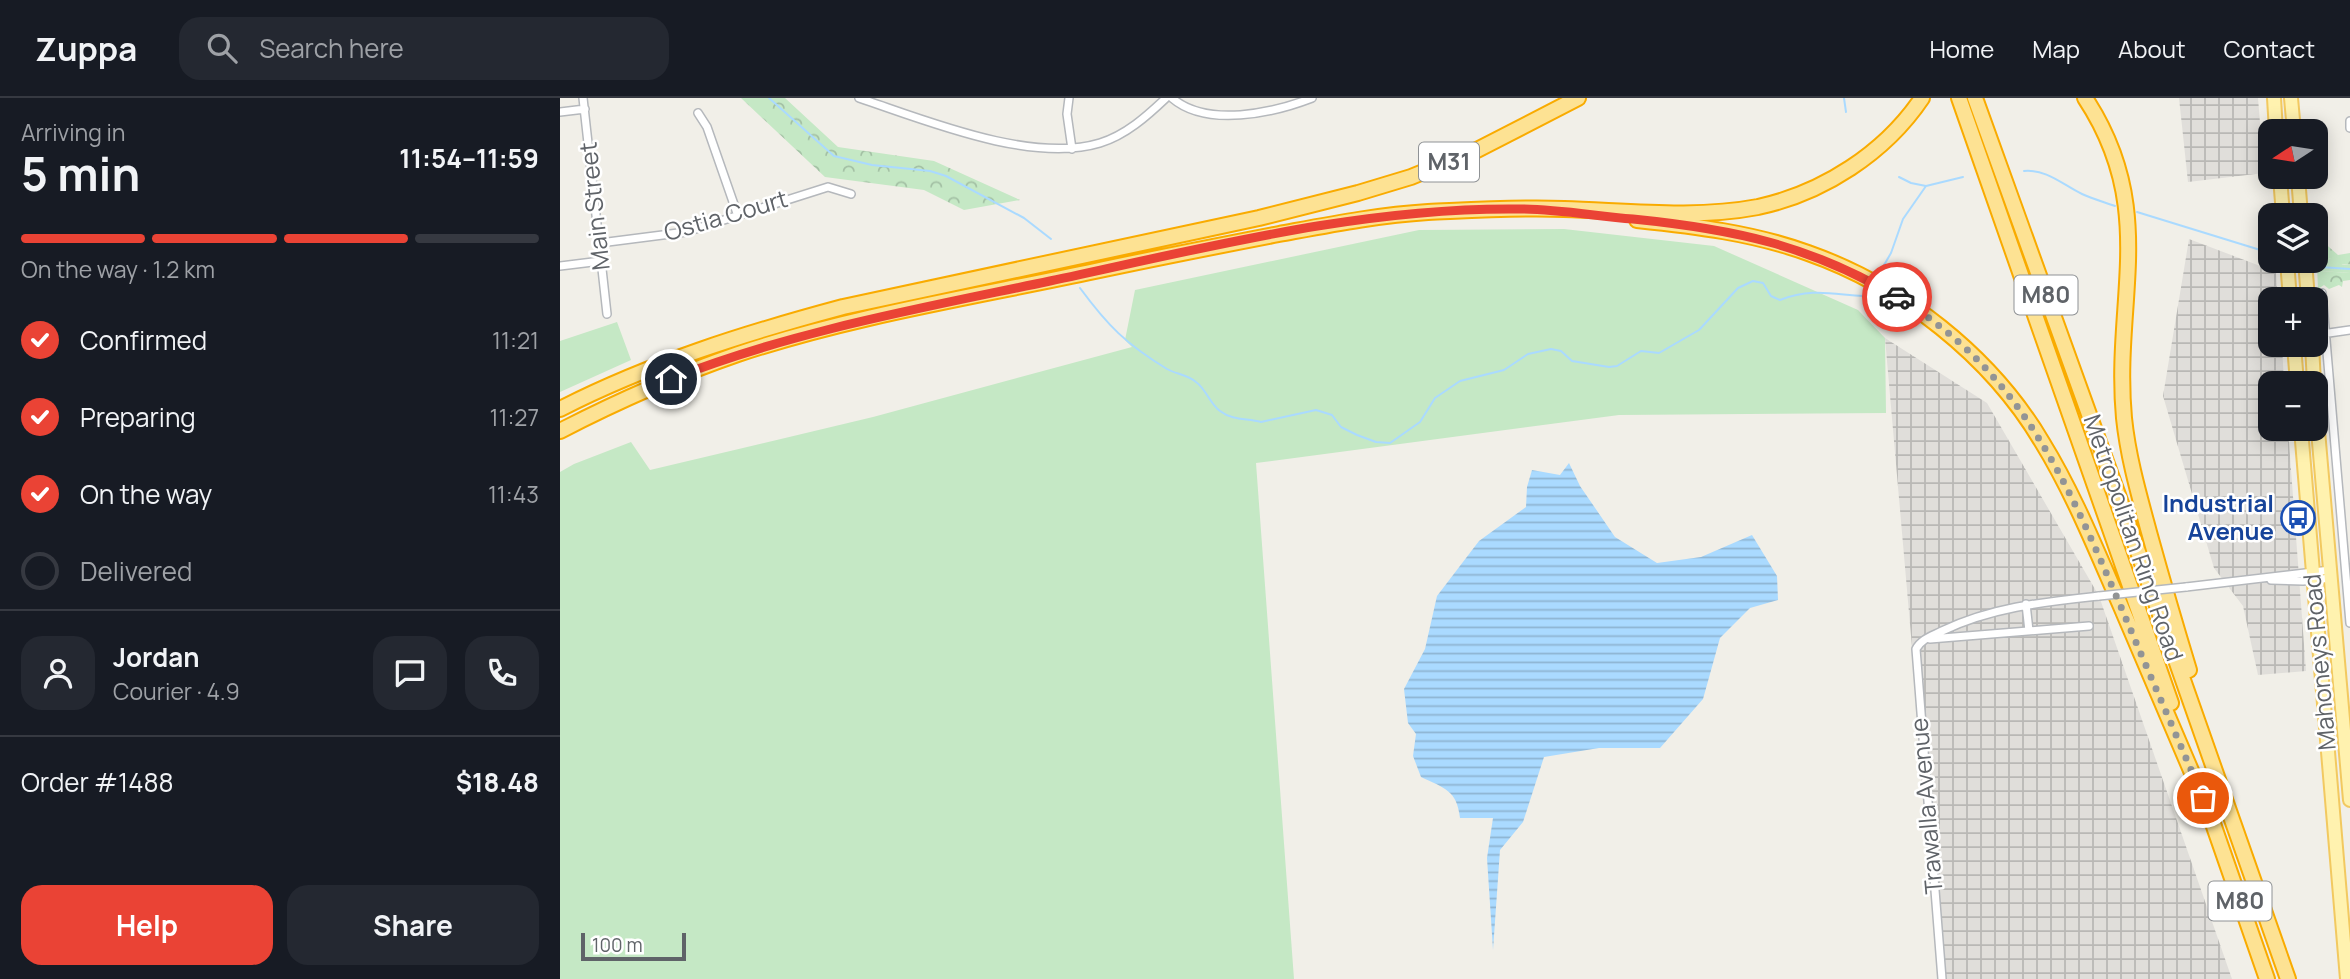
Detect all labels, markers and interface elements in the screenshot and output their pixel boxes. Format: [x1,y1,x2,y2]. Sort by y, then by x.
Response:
search box [179,17,669,80]
text: Zuppa [35,26,137,71]
icon: search [203,29,241,67]
text: Search here [259,30,404,66]
text: Home [1929,32,1994,65]
text: Map [2032,32,2080,65]
text: About [2118,32,2186,65]
text: Contact [2224,32,2315,65]
text: Arriving in [21,116,126,148]
north arrow [2258,119,2328,189]
map controls [2258,119,2328,441]
text: 11:54–11:59 [399,140,539,176]
street label: Main Street [570,140,617,272]
text: 5 min [21,142,140,205]
road number: M31 [1419,142,1479,181]
street label: Ostia Court [660,181,791,248]
button: layers [2258,203,2328,273]
text: On the way · 1.2 km [21,253,215,285]
courier [1862,262,1932,332]
road number: M80 [2014,276,2078,314]
icon: car [1878,278,1916,316]
button: + [2258,287,2328,357]
icon: check [21,321,59,359]
text: Confirmed [80,322,207,358]
text: 11:21 [492,324,539,356]
pin [641,349,701,409]
icon: home [652,360,690,398]
button: − [2258,371,2328,441]
icon: check [21,398,59,436]
text: Preparing [80,399,196,435]
text: 11:27 [490,401,539,433]
street label: Metropolitan Ring Road [2077,410,2192,665]
icon: check [21,475,59,513]
text: On the way [80,476,212,512]
text: 11:43 [488,478,539,510]
place label: Industrial Avenue [2162,486,2274,547]
bus stop icon: Industrial Avenue [2279,499,2317,537]
text: Delivered [80,553,192,589]
street label: Mahoneys Road [2294,573,2343,752]
button: person [21,636,95,710]
button: chat [373,636,447,710]
button: phone [465,636,539,710]
text: Jordan [113,639,199,675]
text: Courier · 4.9 [113,675,240,707]
street label: Trawalla Avenue [1901,717,1950,896]
text: Order #1488 [21,764,174,800]
text: $18.48 [456,764,539,800]
pin [2173,768,2233,828]
icon: bag [2184,779,2222,817]
road number: M80 [2208,881,2272,920]
button: Help [21,885,273,965]
button: Share [287,885,539,965]
scale bar [581,930,686,962]
text: 100 m [592,932,643,958]

